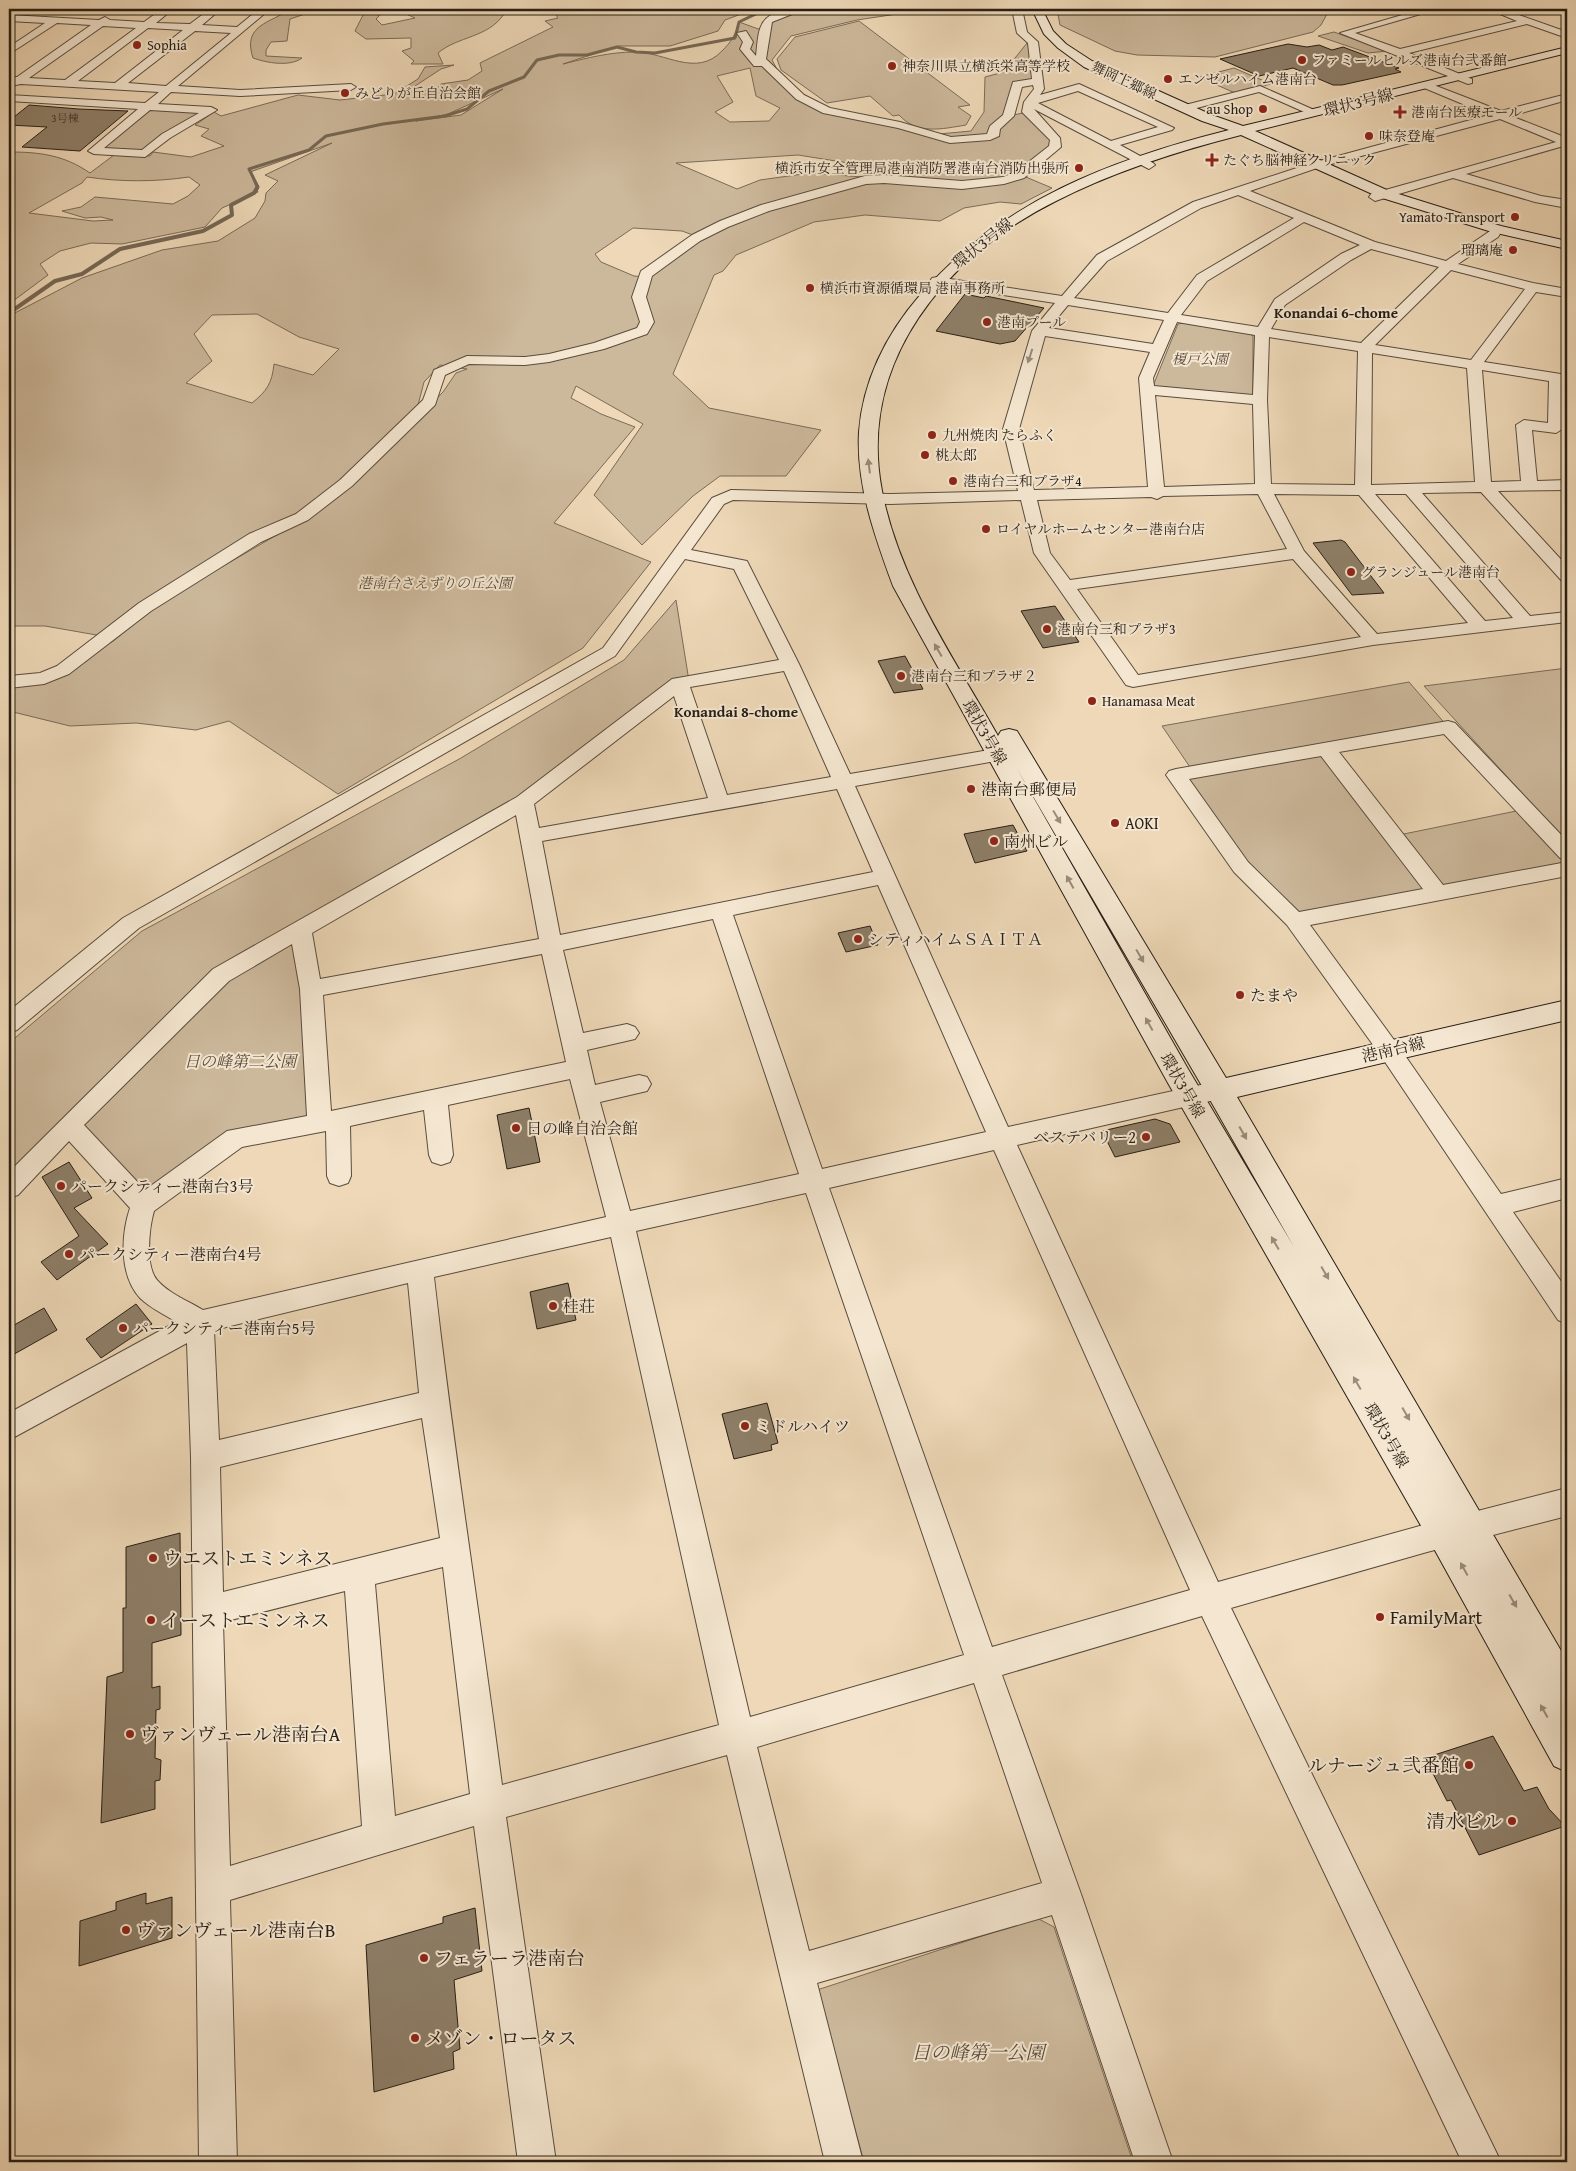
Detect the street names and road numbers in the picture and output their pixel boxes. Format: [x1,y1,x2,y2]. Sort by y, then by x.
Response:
street label: 舞岡上郷線 [1088,56,1160,104]
street label: 環状3号線 [1320,82,1396,122]
street label: 環状3号線 [946,211,1018,275]
street label: 環状3号線 [957,695,1013,769]
street label: 港南台線 [1359,1030,1427,1068]
street label: 環状3号線 [1155,1048,1211,1122]
street label: 環状3号線 [1359,1398,1415,1472]

